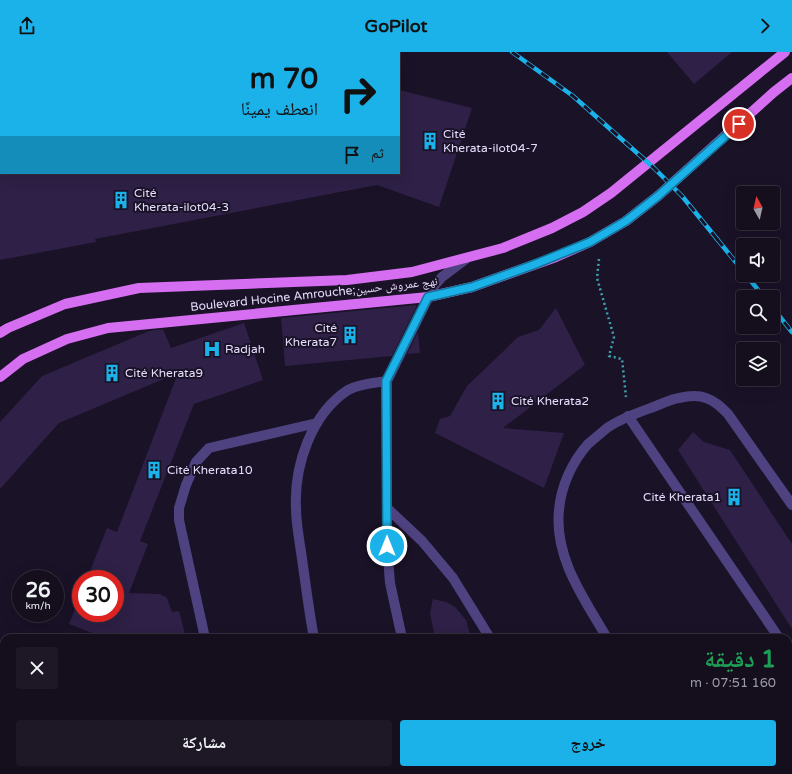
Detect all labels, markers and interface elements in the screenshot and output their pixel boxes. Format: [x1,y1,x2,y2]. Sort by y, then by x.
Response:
icon: share [16,15,38,37]
text: GoPilot [365,15,428,37]
icon: forward [754,15,776,37]
text: 70 m [250,62,318,96]
icon: right [332,68,384,120]
text: انعطف يمينًا [241,98,318,120]
pin [722,107,756,141]
icon: arrive [728,113,750,135]
place label: Cité Kherata-ilot04-7 [443,127,538,155]
building icon: Cité Kherata-ilot04-7 [420,131,440,151]
icon: arrive [341,144,363,166]
text: ثم [371,144,384,162]
place label: Cité Kherata-ilot04-3 [134,186,229,214]
north arrow [736,186,780,230]
map controls [736,186,780,386]
building icon: Cité Kherata-ilot04-3 [111,190,131,210]
button: sound [736,238,780,282]
street label: Boulevard Hocine Amrouche;نهج عمروش حسين [190,274,438,314]
button: search [736,290,780,334]
place label: Cité Kherata7 [285,321,337,349]
building icon: Cité Kherata7 [340,325,360,345]
hospital icon: Radjah [202,339,222,359]
place label: Radjah [225,342,265,356]
button: layers [736,342,780,386]
building icon: Cité Kherata9 [102,363,122,383]
place label: Cité Kherata9 [125,366,203,380]
building icon: Cité Kherata2 [488,391,508,411]
place label: Cité Kherata2 [511,394,589,408]
building icon: Cité Kherata10 [144,460,164,480]
place label: Cité Kherata10 [167,463,253,477]
building icon: Cité Kherata1 [724,487,744,507]
place label: Cité Kherata1 [643,490,721,504]
position arrow [366,525,408,567]
speed limit sign: 30 [72,570,124,622]
text: 26 [25,579,51,603]
text: km/h [25,600,51,612]
text: 1 دقيقة [704,645,776,674]
button: close [16,647,58,689]
text: 160 m · 07:51 [690,675,776,691]
button: مشاركة [16,720,392,766]
button: خروج [400,720,776,766]

